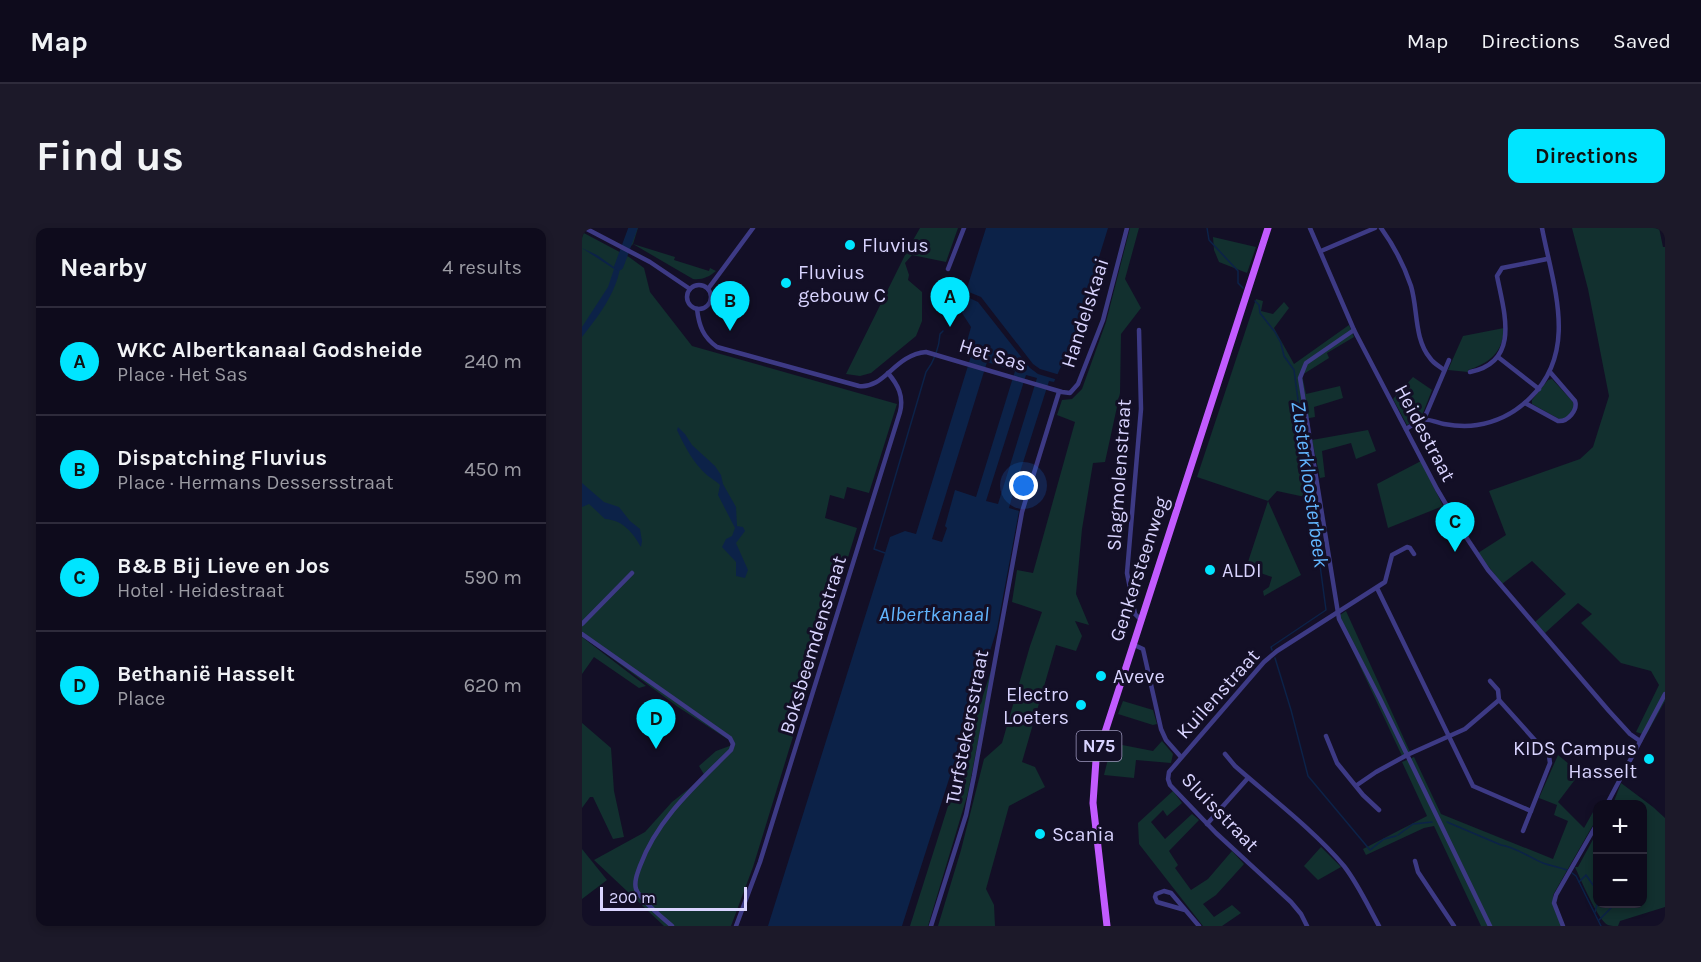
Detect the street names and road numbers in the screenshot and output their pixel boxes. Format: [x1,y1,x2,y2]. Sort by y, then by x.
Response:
street label: Handelskaai [1056,255,1114,371]
street label: Het Sas [956,334,1030,376]
street label: Heidestraat [1390,381,1460,486]
street label: Slagmolenstraat [1102,398,1136,552]
street label: Genkersteenweg [1105,494,1173,644]
street label: Boksbeemdenstraat [775,553,851,737]
street label: Kuilenstraat [1172,644,1265,744]
street label: Turfstekersstraat [941,647,993,806]
road number: N75 [1076,731,1122,761]
street label: Sluisstraat [1177,768,1264,857]

